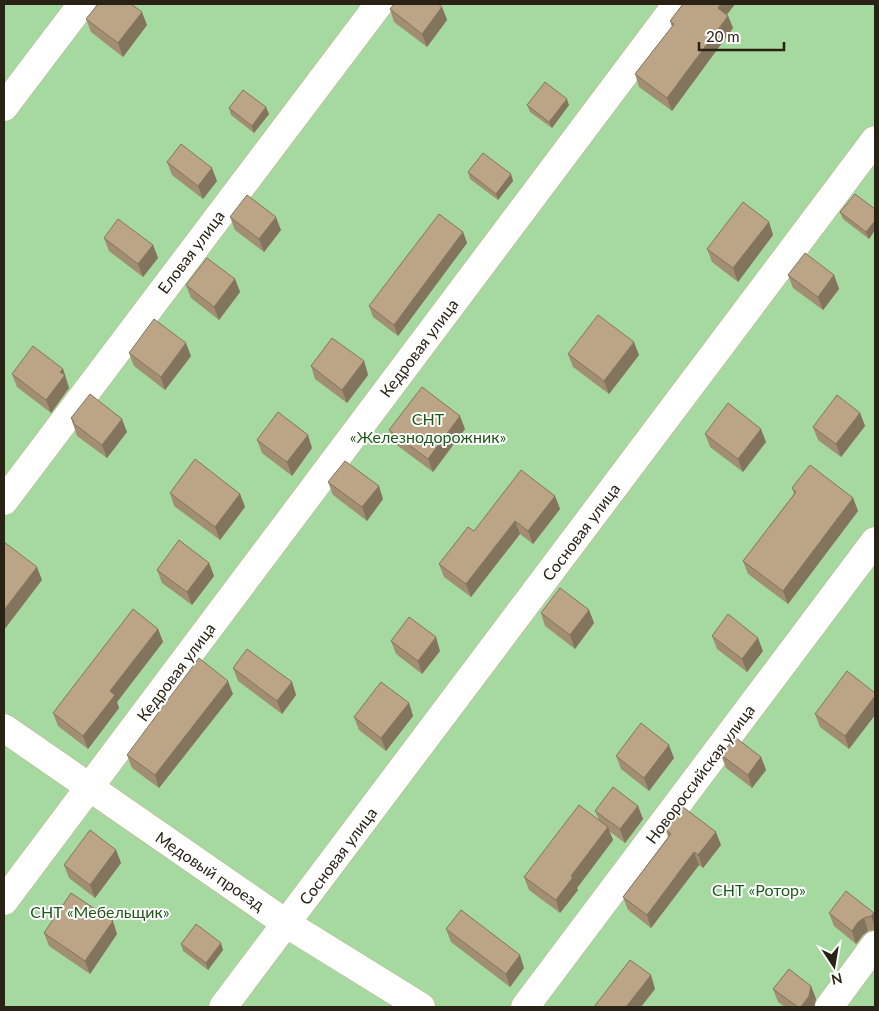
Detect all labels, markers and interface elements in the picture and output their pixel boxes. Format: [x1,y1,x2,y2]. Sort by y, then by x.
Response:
scale bar [699,20,784,52]
text: 20 m [706,27,740,45]
street label: Еловая улица [153,206,228,297]
street label: Кедровая улица [376,295,462,401]
park label: СНТ «Железнодорожник» [350,409,506,446]
street label: Сосновая улица [538,479,623,584]
street label: Кедровая улица [133,619,219,725]
street label: Новороссийская улица [641,700,758,847]
street label: Сосновая улица [295,803,380,908]
street label: Медовый проезд [152,827,268,914]
park label: СНТ «Ротор» [712,880,806,899]
park label: СНТ «Мебельщик» [30,902,170,921]
north arrow [809,941,859,991]
text: N [830,970,844,989]

